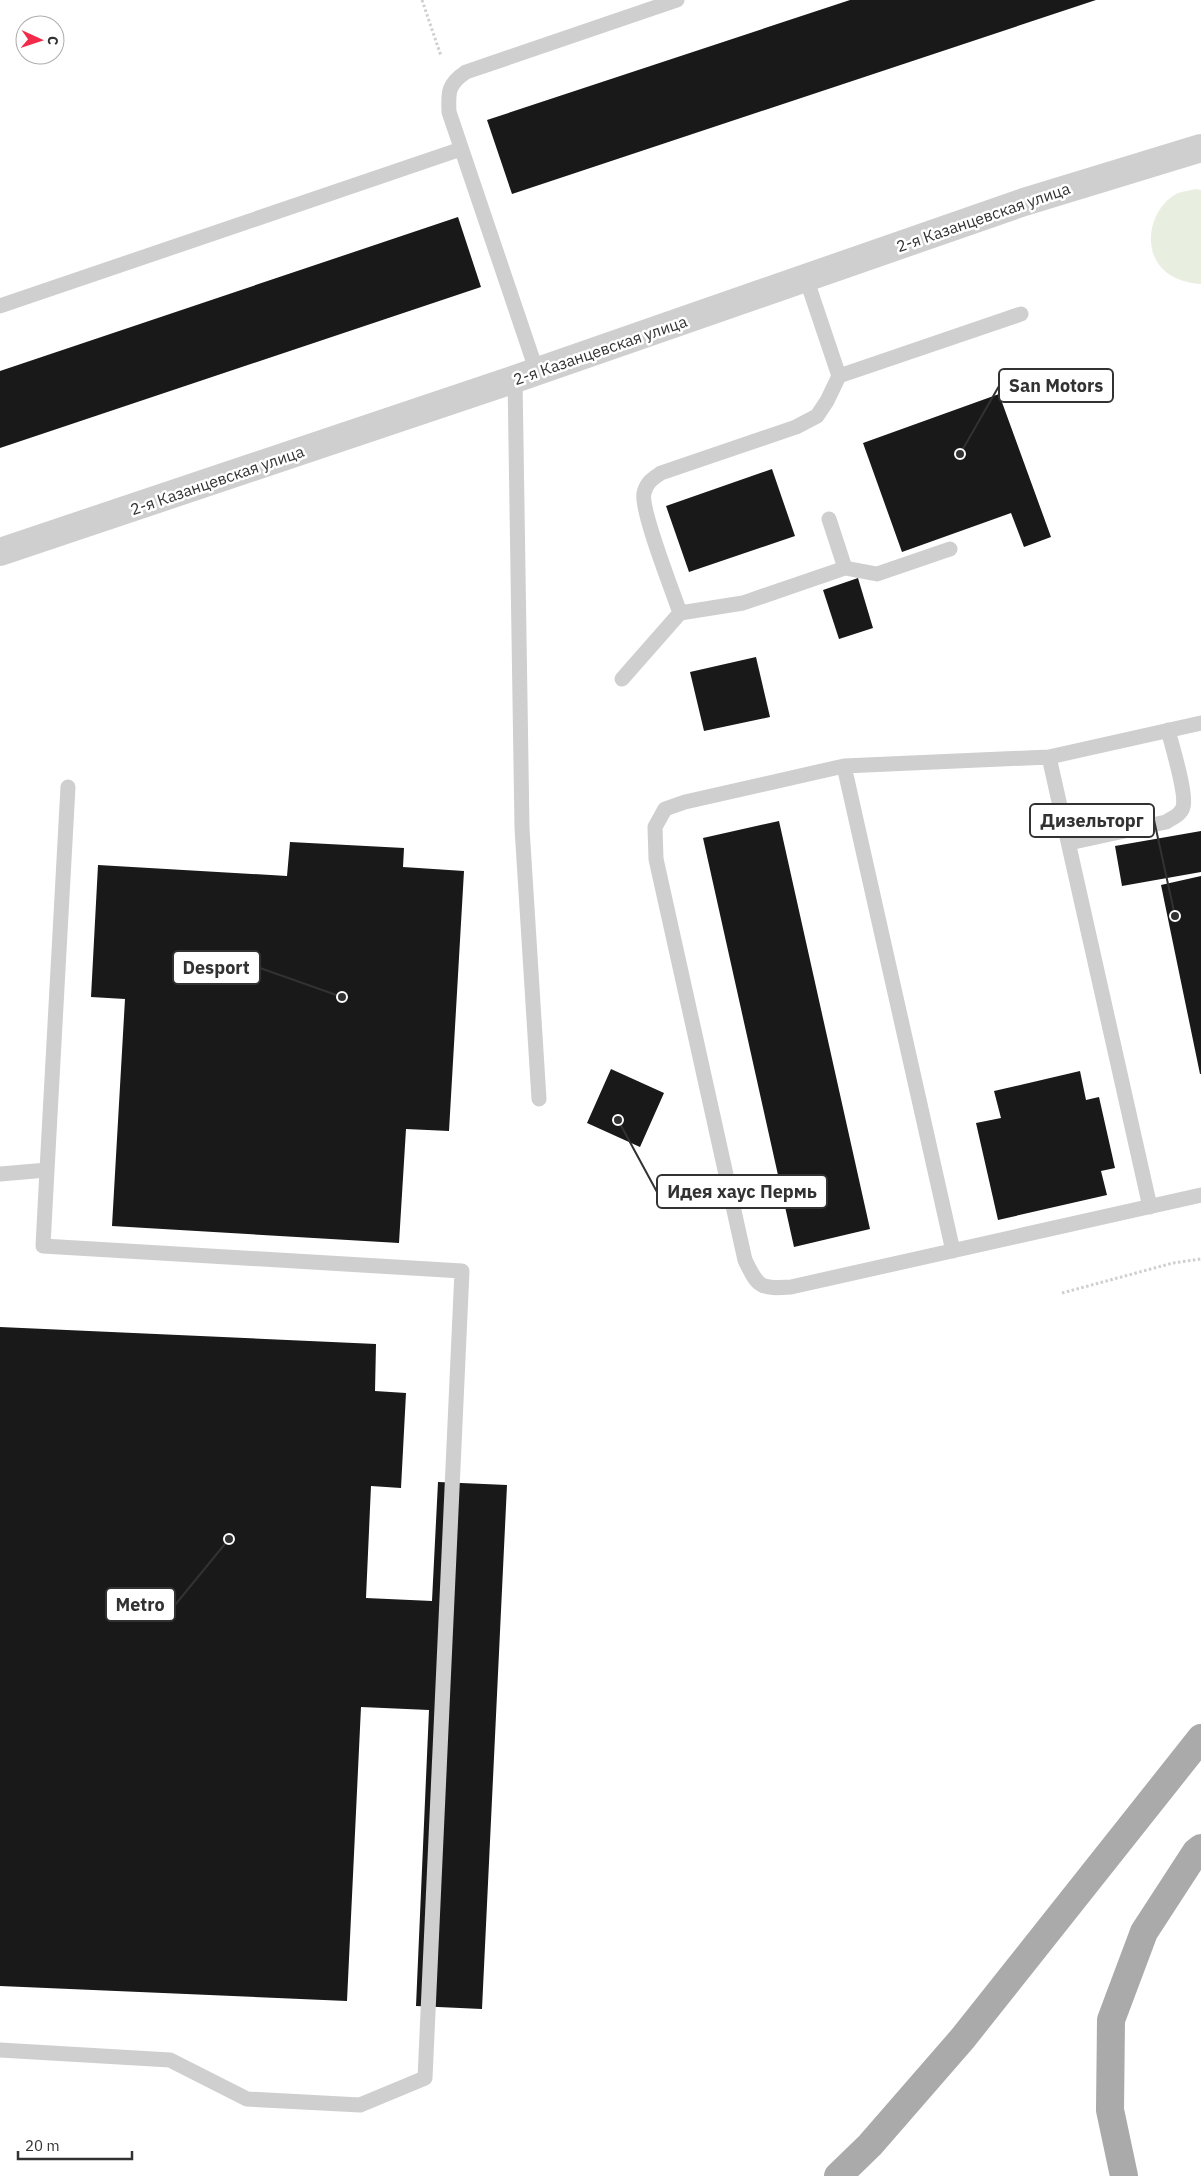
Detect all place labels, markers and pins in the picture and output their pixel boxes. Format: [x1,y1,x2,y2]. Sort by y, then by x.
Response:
callout: San Motors [999,369,1113,402]
callout: Дизельторг [1030,804,1154,837]
callout: Desport [173,951,260,984]
callout: Идея хаус Пермь [657,1175,827,1208]
callout: Metro [106,1588,175,1621]

